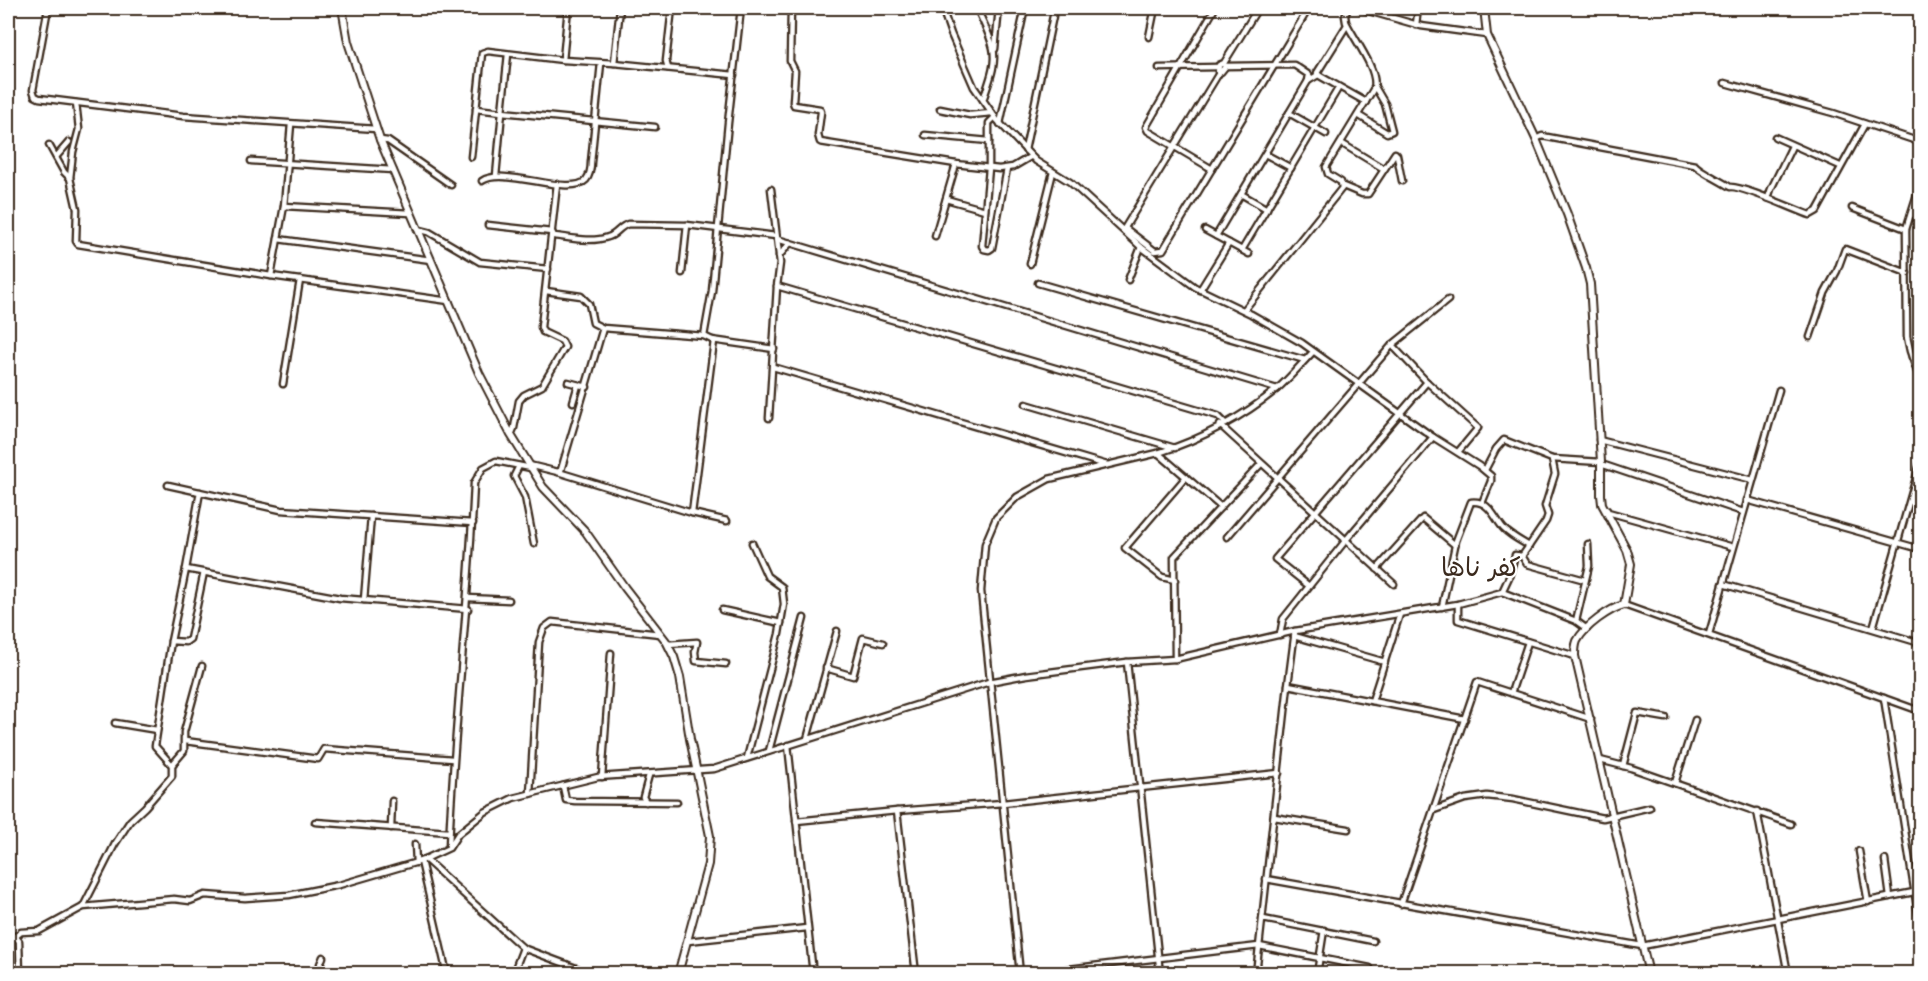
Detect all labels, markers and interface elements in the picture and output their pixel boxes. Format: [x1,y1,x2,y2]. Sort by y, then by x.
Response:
district label: كفر ناها [1441,552,1521,586]

